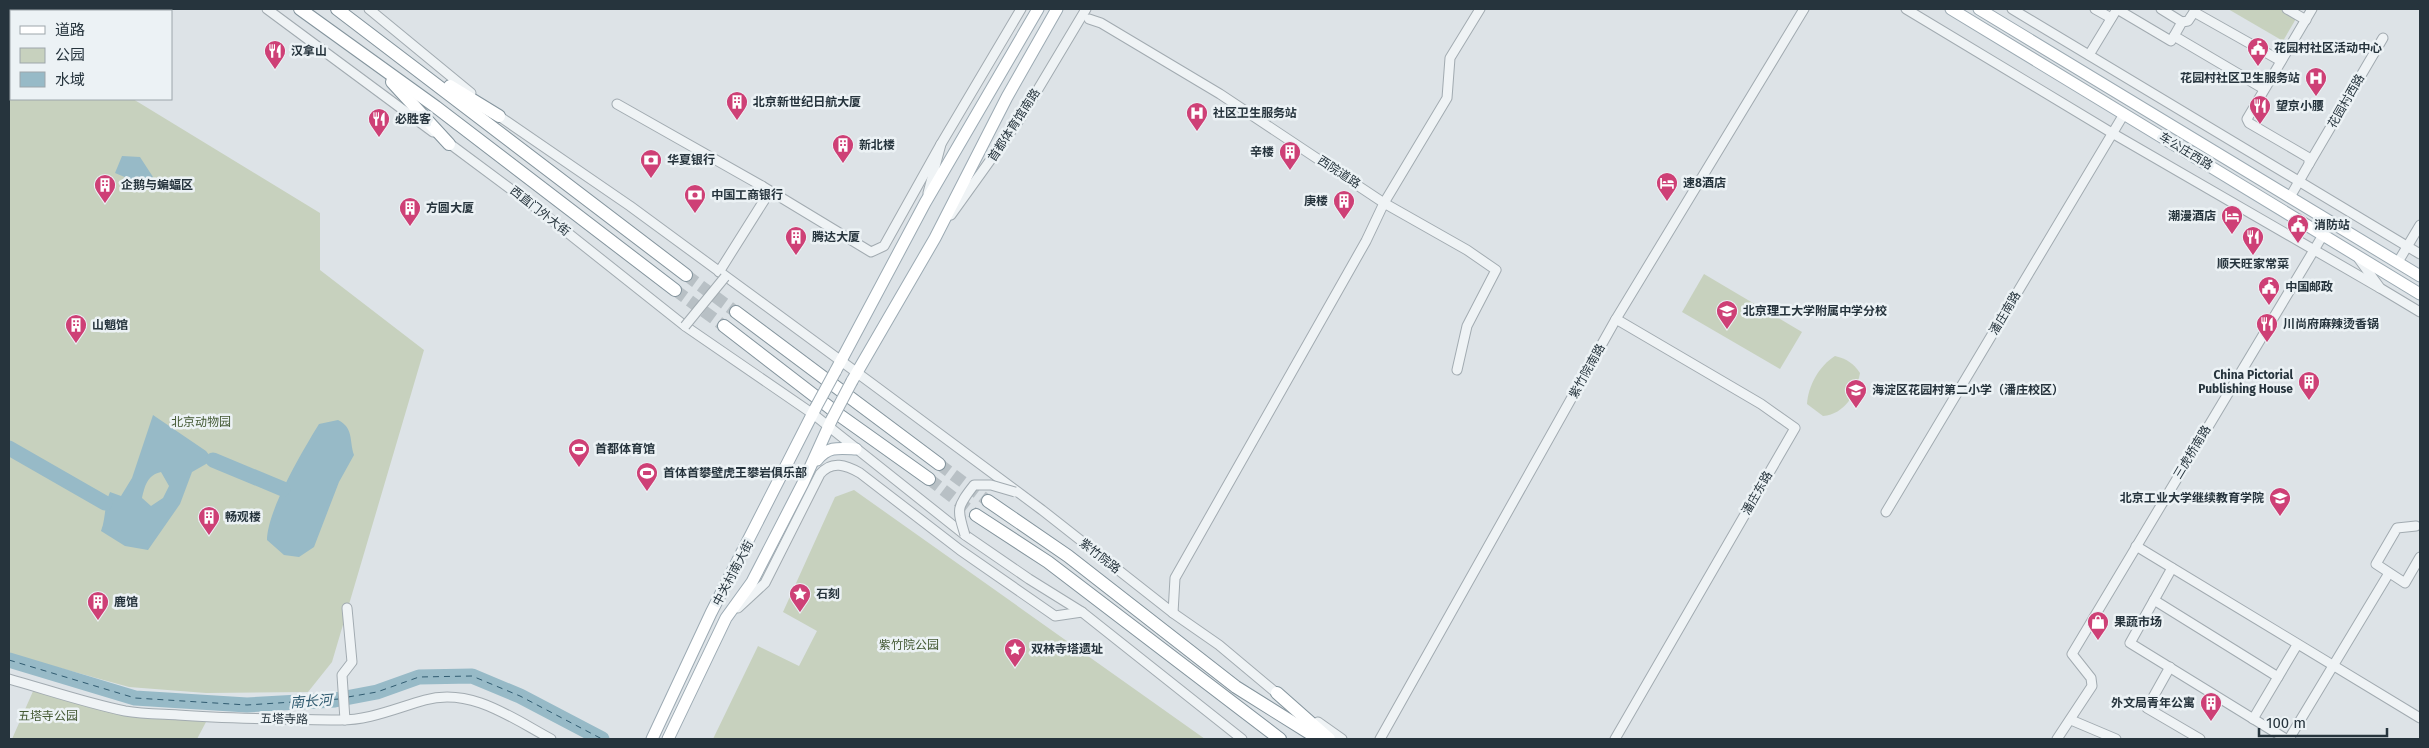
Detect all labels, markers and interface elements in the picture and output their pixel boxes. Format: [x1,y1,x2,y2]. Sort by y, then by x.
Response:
legend [10,10,172,100]
text: 道路 [55,21,85,39]
public building icon: 花园村社区活动中心 [2246,36,2270,67]
restaurant icon: 汉拿山 [263,39,287,70]
place label: 花园村社区活动中心 [2274,41,2382,55]
place label: 汉拿山 [291,44,327,58]
text: 公园 [55,46,85,64]
hospital icon: 花园村社区卫生服务站 [2304,66,2328,97]
text: 水域 [55,71,85,89]
place label: 花园村社区卫生服务站 [2180,71,2300,85]
street label: 花园村西路 [2325,72,2367,130]
street label: 首都体育馆南路 [985,86,1043,164]
building icon: 北京新世纪日航大厦 [725,90,749,121]
restaurant icon: 望京小腰 [2248,94,2272,125]
place label: 北京新世纪日航大厦 [753,95,861,109]
place label: 望京小腰 [2276,99,2324,113]
hospital icon: 社区卫生服务站 [1185,101,1209,132]
place label: 社区卫生服务站 [1213,106,1297,120]
restaurant icon: 必胜客 [367,107,391,138]
place label: 必胜客 [395,112,431,126]
street label: 车公庄西路 [2157,130,2215,172]
building icon: 新北楼 [831,133,855,164]
place label: 新北楼 [859,138,895,152]
building icon: 辛楼 [1278,140,1302,171]
place label: 辛楼 [1250,145,1274,159]
bank icon: 华夏银行 [639,148,663,179]
place label: 华夏银行 [667,153,715,167]
street label: 西院道路 [1315,153,1363,191]
hotel icon: 速8酒店 [1655,171,1679,202]
building icon: 企鹅与蝙蝠区 [93,173,117,204]
place label: 速8酒店 [1683,176,1726,190]
place label: 企鹅与蝙蝠区 [121,178,193,192]
street label: 西直门外大街 [507,183,573,239]
bank icon: 中国工商银行 [683,183,707,214]
place label: 中国工商银行 [711,188,783,202]
building icon: 庚楼 [1332,189,1356,220]
place label: 庚楼 [1304,194,1328,208]
building icon: 方圆大厦 [398,196,422,227]
place label: 方圆大厦 [426,201,474,215]
hotel icon: 潮漫酒店 [2220,204,2244,235]
place label: 潮漫酒店 [2168,209,2216,223]
public building icon: 消防站 [2286,213,2310,244]
place label: 消防站 [2314,218,2350,232]
building icon: 腾达大厦 [784,225,808,256]
restaurant icon: 顺天旺家常菜 [2241,225,2265,256]
place label: 腾达大厦 [812,230,860,244]
place label: 顺天旺家常菜 [2217,257,2289,271]
public building icon: 中国邮政 [2257,275,2281,306]
place label: 中国邮政 [2285,280,2333,294]
street label: 潘庄南路 [1987,289,2023,337]
school or university icon: 北京理工大学附属中学分校 [1715,299,1739,330]
place label: 北京理工大学附属中学分校 [1743,304,1887,318]
restaurant icon: 川尚府麻辣烫香锅 [2255,312,2279,343]
building icon: 山魈馆 [64,313,88,344]
place label: 川尚府麻辣烫香锅 [2283,317,2379,331]
place label: 山魈馆 [92,318,128,332]
street label: 紫竹院南路 [1566,341,1608,401]
place label: China Pictorial Publishing House [2198,368,2293,396]
building icon: China Pictorial Publishing House [2297,370,2321,401]
school or university icon: 海淀区花园村第二小学（潘庄校区） [1844,378,1868,409]
place label: 海淀区花园村第二小学（潘庄校区） [1872,383,2064,397]
park label: 北京动物园 [171,415,231,429]
street label: 三虎桥南路 [2171,423,2213,481]
sports icon: 首都体育馆 [567,437,591,468]
place label: 首都体育馆 [595,442,655,456]
sports icon: 首体首攀壁虎王攀岩俱乐部 [635,461,659,492]
place label: 首体首攀壁虎王攀岩俱乐部 [663,466,807,480]
street label: 潘庄东路 [1739,469,1775,517]
school or university icon: 北京工业大学继续教育学院 [2268,486,2292,517]
place label: 北京工业大学继续教育学院 [2120,491,2264,505]
building icon: 畅观楼 [197,505,221,536]
place label: 畅观楼 [225,510,261,524]
street label: 紫竹院路 [1077,536,1123,576]
street label: 中关村南大街 [710,538,756,608]
place icon: 石刻 [788,582,812,613]
place label: 石刻 [816,587,840,601]
building icon: 鹿馆 [86,590,110,621]
place label: 鹿馆 [114,595,138,609]
shop icon: 果蔬市场 [2086,610,2110,641]
place label: 果蔬市场 [2114,615,2162,629]
place icon: 双林寺塔遗址 [1003,637,1027,668]
park label: 紫竹院公园 [879,638,939,652]
place label: 双林寺塔遗址 [1031,642,1103,656]
water label: 南长河 [289,691,336,711]
building icon: 外文局青年公寓 [2199,691,2223,722]
place label: 外文局青年公寓 [2111,696,2195,710]
scale bar [2259,706,2386,738]
park label: 五塔寺公园 [18,709,78,723]
street label: 五塔寺路 [260,712,308,726]
text: 100 m [2266,714,2306,732]

